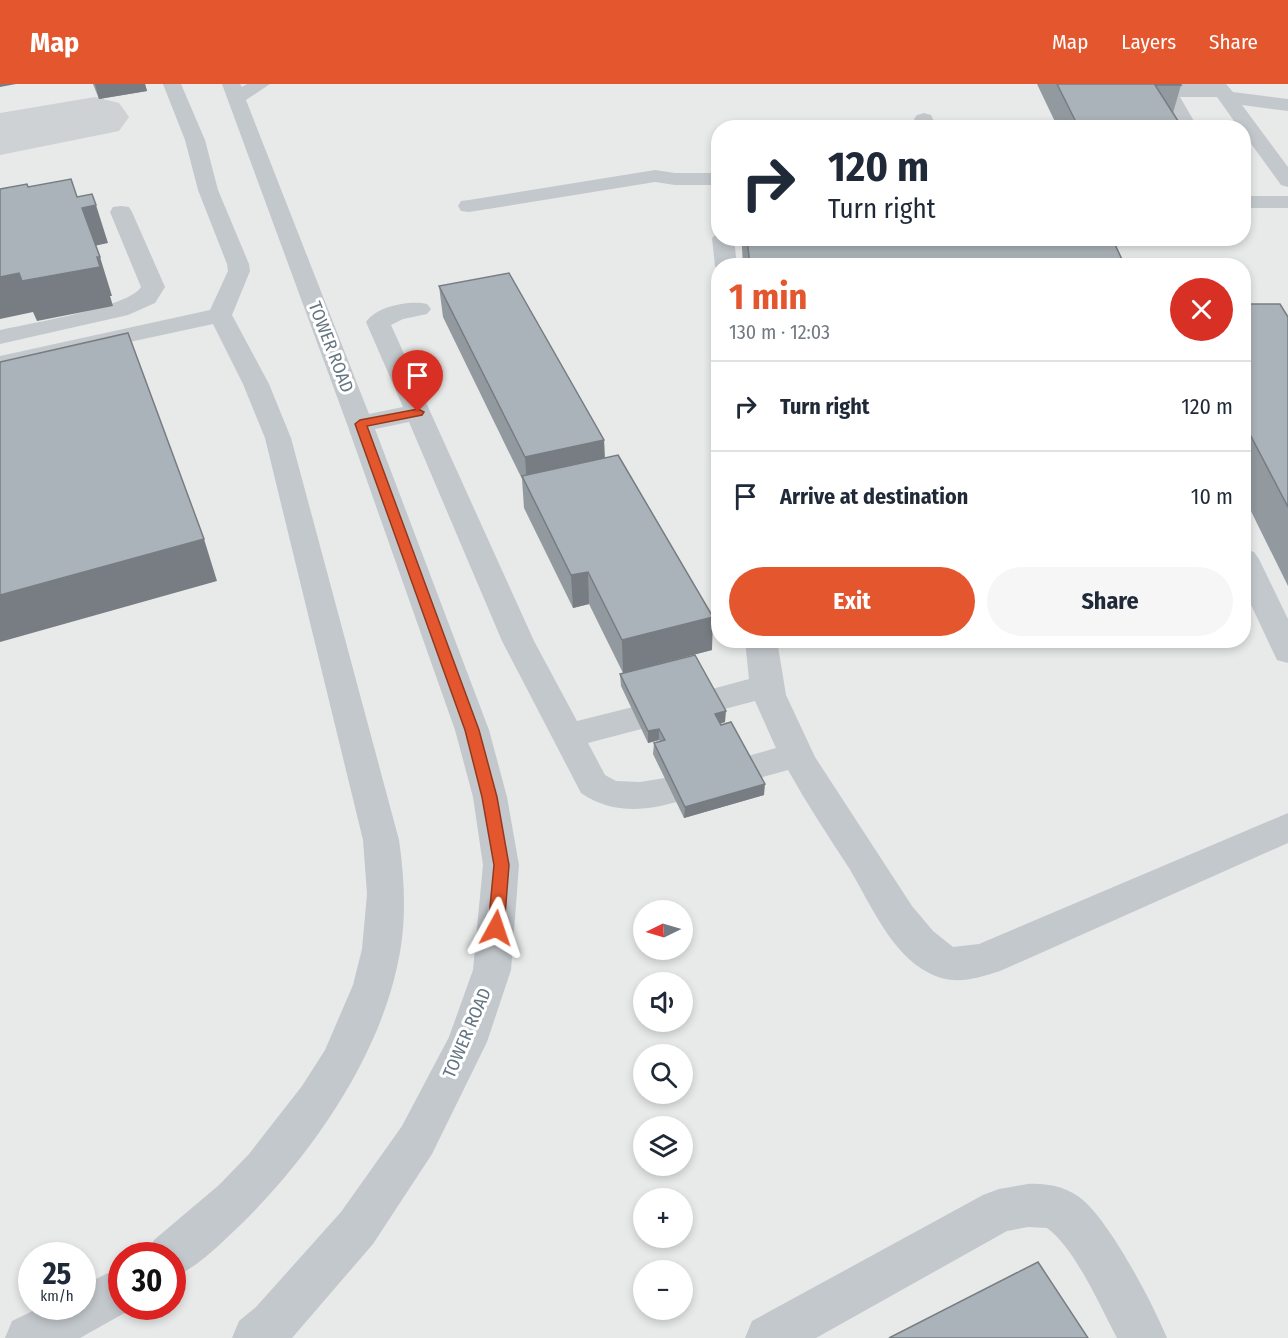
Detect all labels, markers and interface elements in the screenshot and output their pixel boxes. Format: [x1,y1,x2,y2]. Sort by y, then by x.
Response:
text: Map [30,26,79,59]
text: Map [1052,29,1088,55]
text: Layers [1121,29,1176,55]
text: Share [1209,29,1258,55]
text: 120 m [828,142,929,192]
icon: right [729,144,807,222]
text: Turn right [828,193,936,225]
text: 1 min [729,275,807,319]
button: close [1170,278,1233,341]
street label: TOWER ROAD [304,298,358,396]
text: 130 m · 12:03 [729,320,830,344]
pin [392,350,443,412]
icon: arrive [401,359,434,392]
icon: right [729,390,762,423]
text: Turn right [780,393,869,420]
text: 120 m [1181,393,1233,420]
icon: arrive [729,480,762,513]
text: Arrive at destination [780,483,968,510]
text: 10 m [1191,483,1233,510]
button: Exit [729,567,975,636]
button: Share [987,567,1233,636]
position arrow [464,896,528,960]
north arrow [633,900,693,960]
map controls [633,900,693,1320]
button: sound [633,972,693,1032]
street label: TOWER ROAD [438,985,496,1081]
button: search [633,1044,693,1104]
button: layers [633,1116,693,1176]
button: + [633,1188,693,1248]
speed limit sign: 30 [108,1242,186,1320]
text: 25 [43,1256,71,1292]
button: − [633,1260,693,1320]
text: km/h [40,1287,74,1305]

